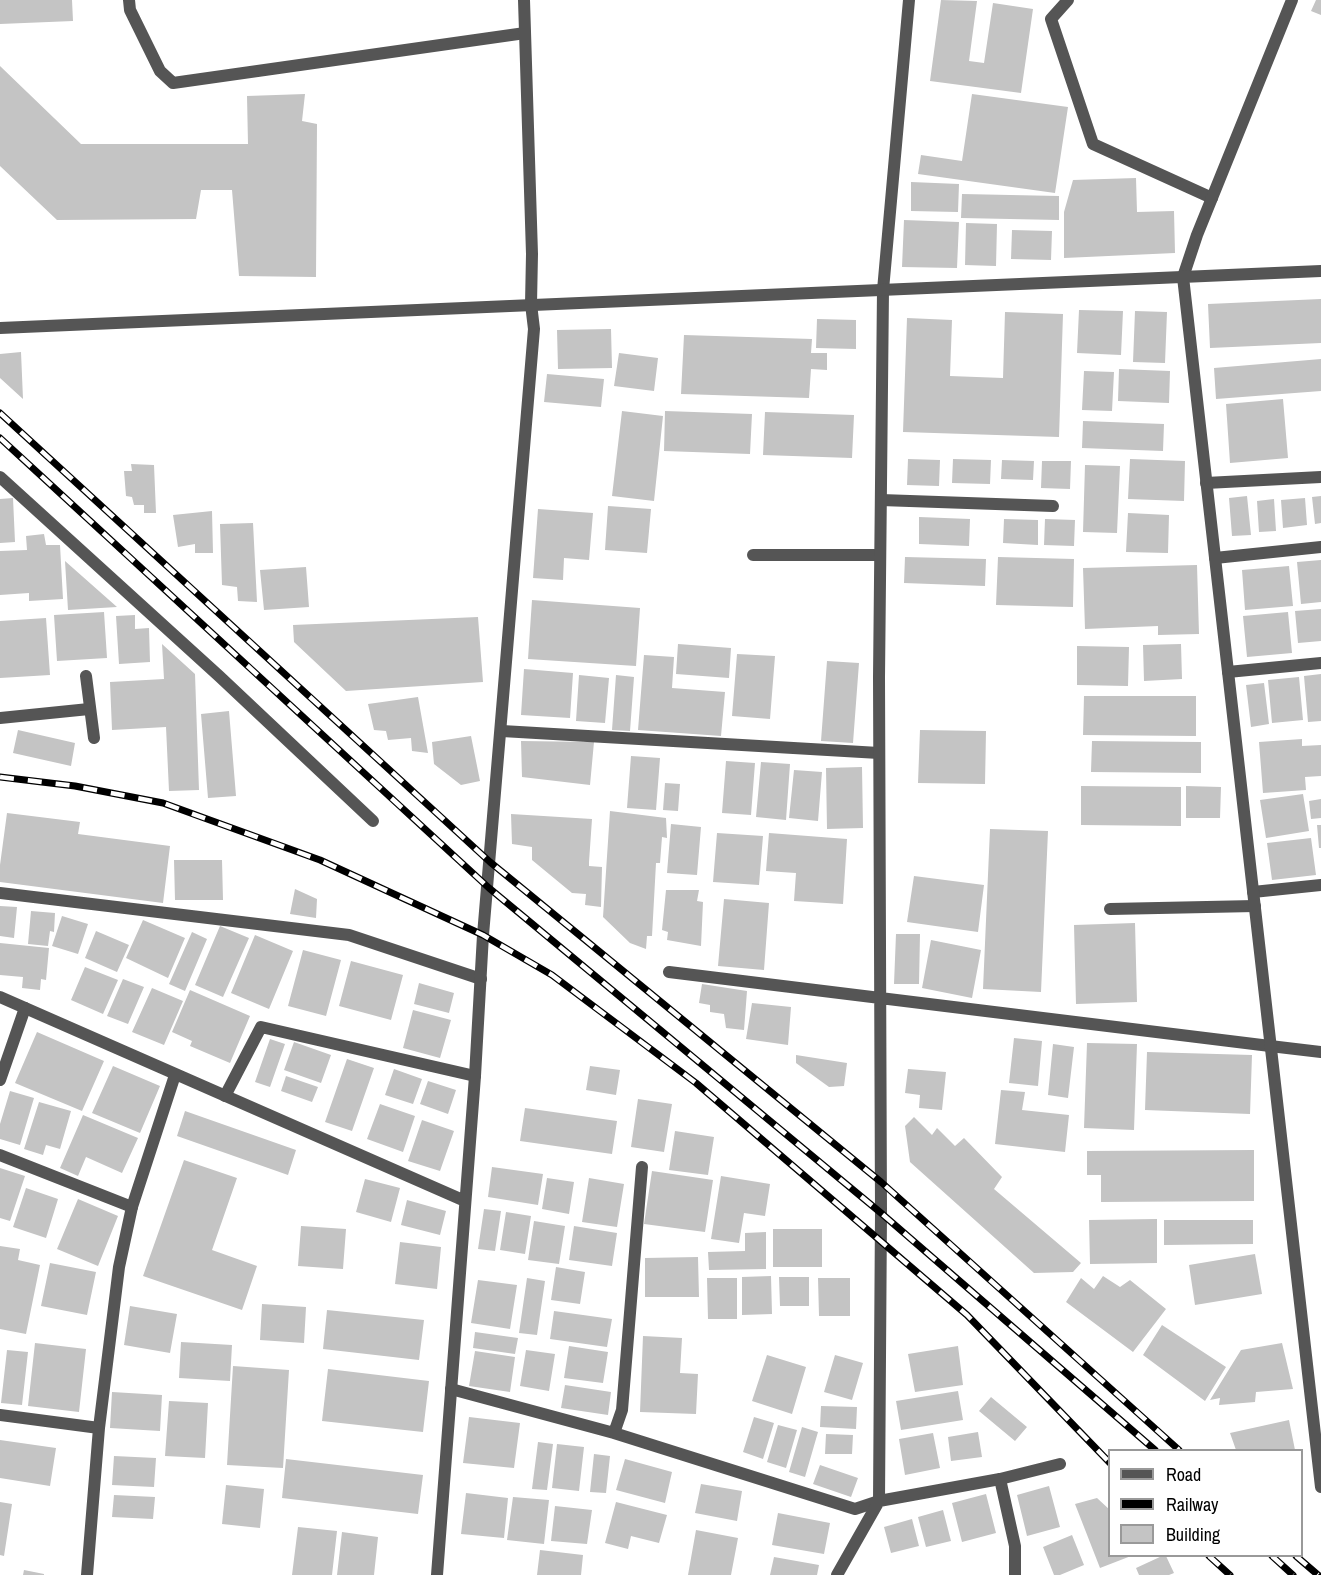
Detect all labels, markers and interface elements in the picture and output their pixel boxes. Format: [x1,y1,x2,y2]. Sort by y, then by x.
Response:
legend [1108,1449,1303,1557]
text: Road [1166,1462,1201,1487]
text: Railway [1166,1492,1219,1517]
text: Building [1166,1522,1220,1547]

